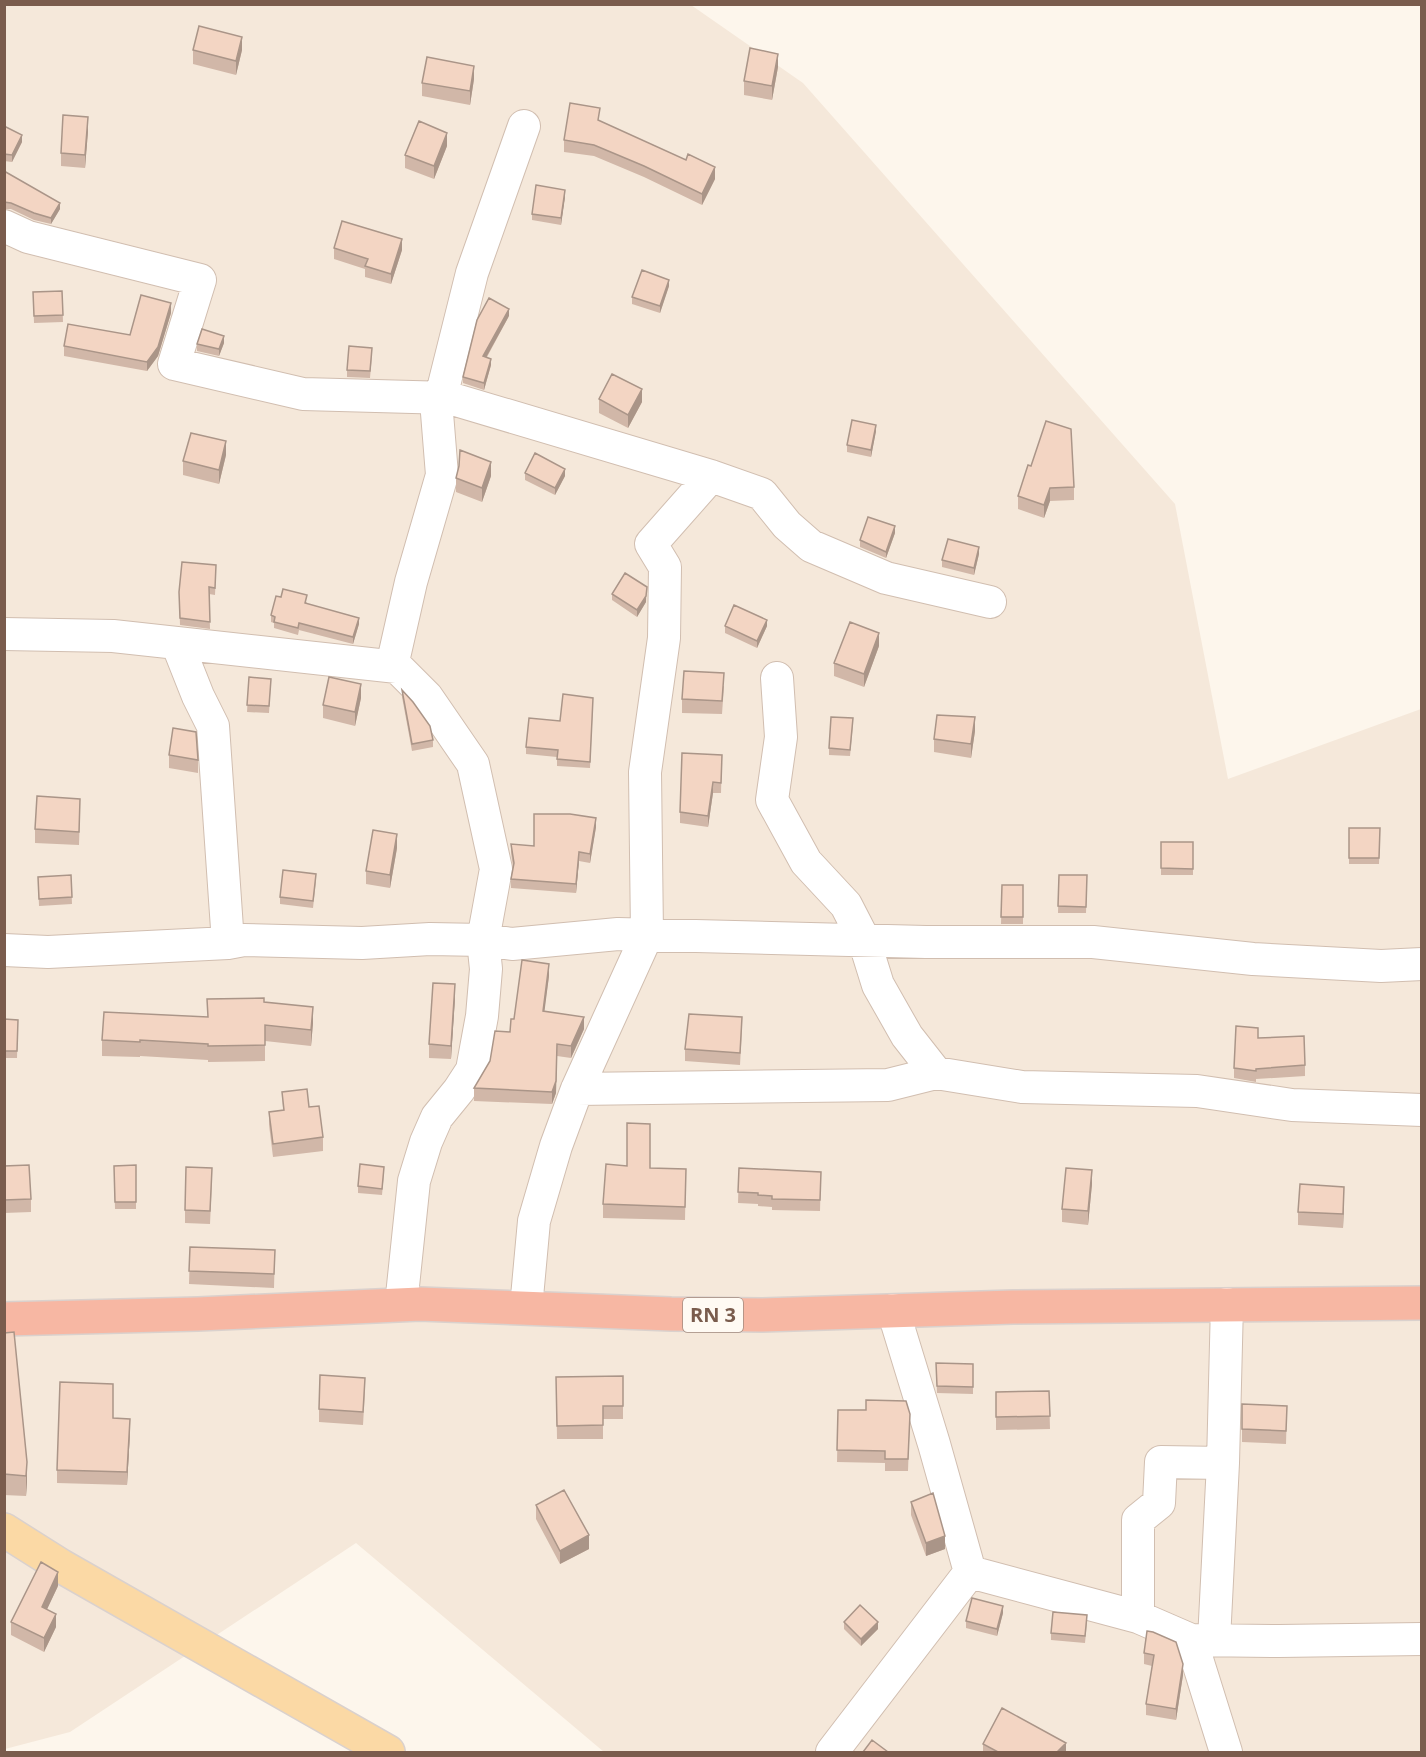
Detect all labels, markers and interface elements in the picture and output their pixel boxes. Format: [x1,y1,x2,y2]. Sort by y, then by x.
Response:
road number: RN 3 [683,1298,743,1332]

